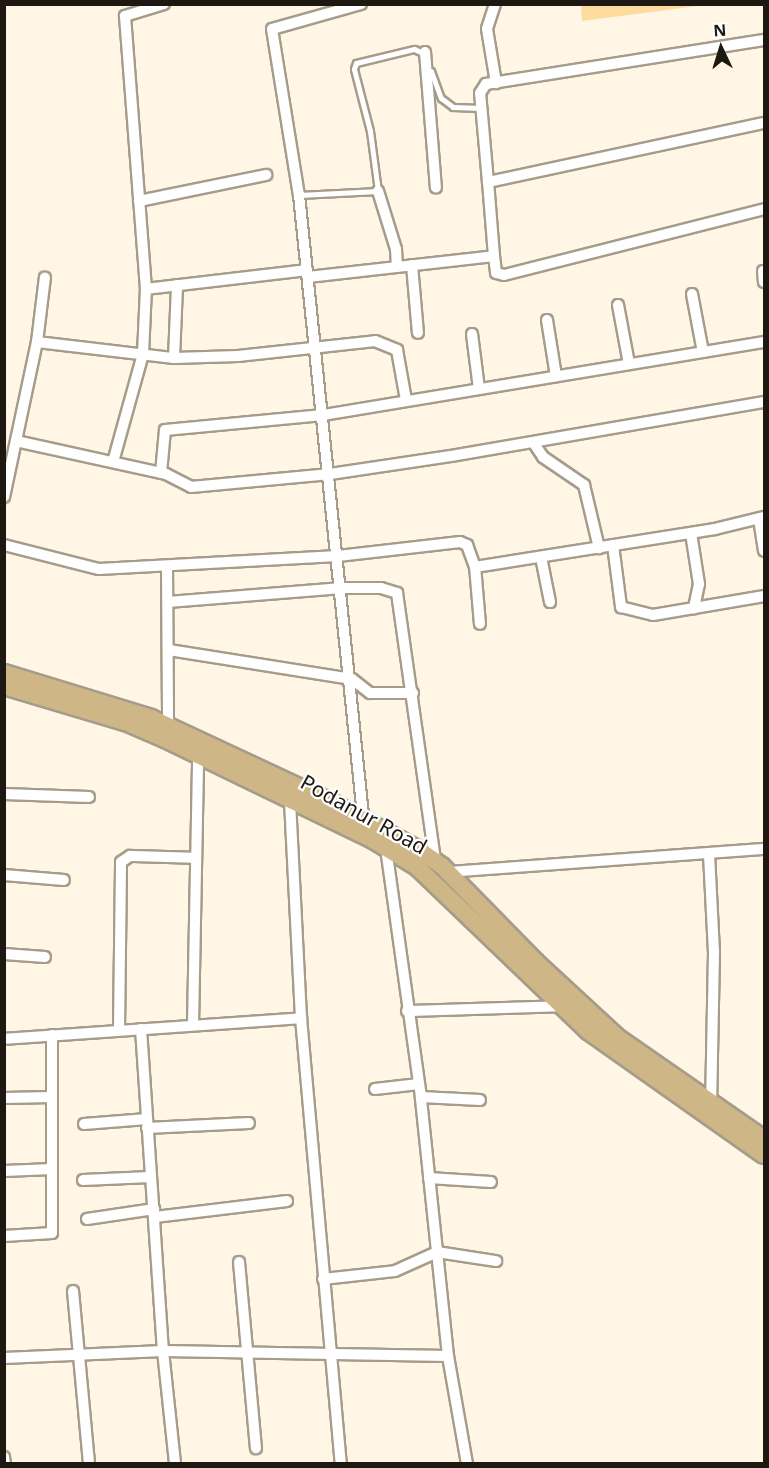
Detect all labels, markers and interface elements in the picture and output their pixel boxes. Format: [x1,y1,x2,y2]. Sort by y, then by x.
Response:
north arrow [691,18,751,78]
text: N [712,19,727,41]
street label: Podanur Road [296,769,432,859]

